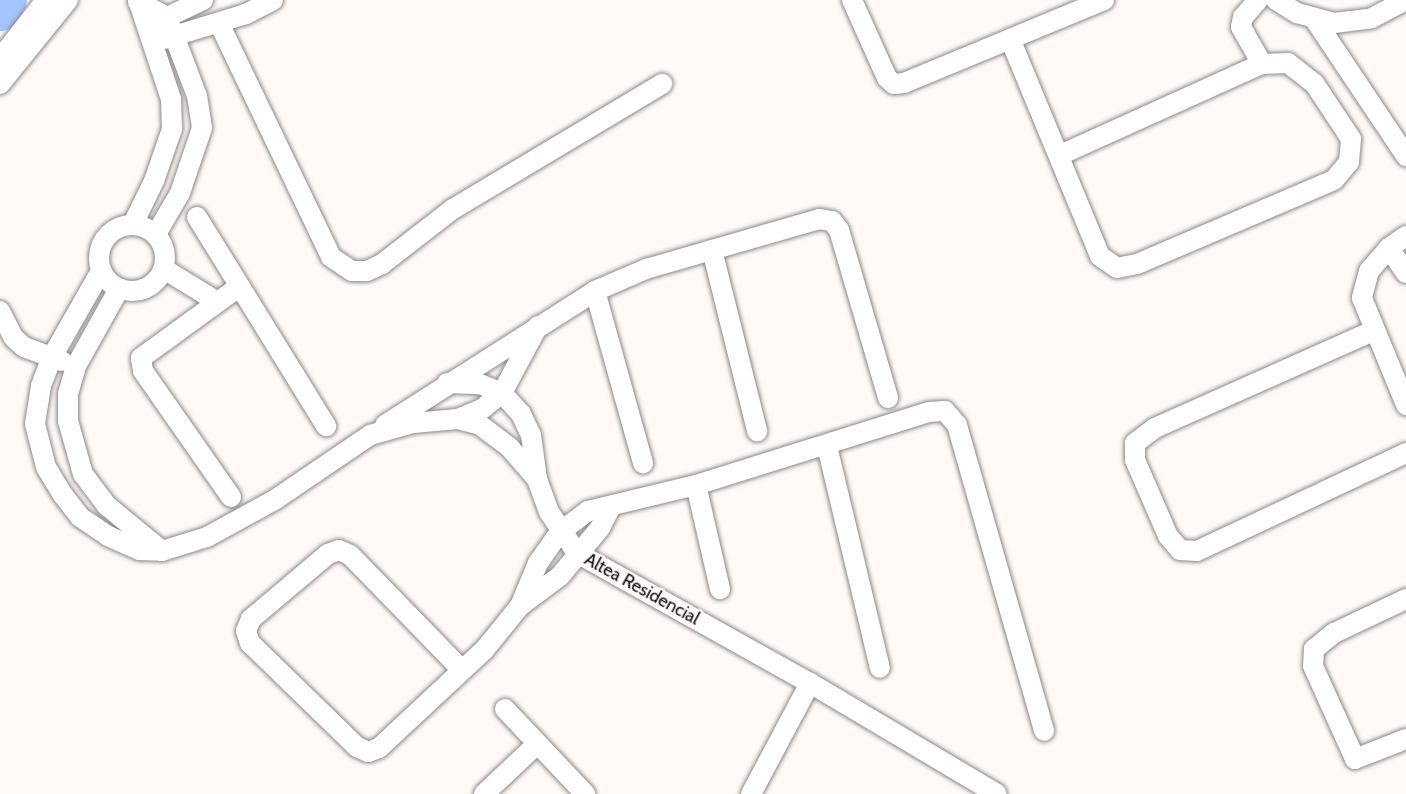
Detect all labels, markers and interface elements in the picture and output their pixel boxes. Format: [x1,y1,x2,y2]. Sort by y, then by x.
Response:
street label: Altea Residencial [581,548,703,630]

